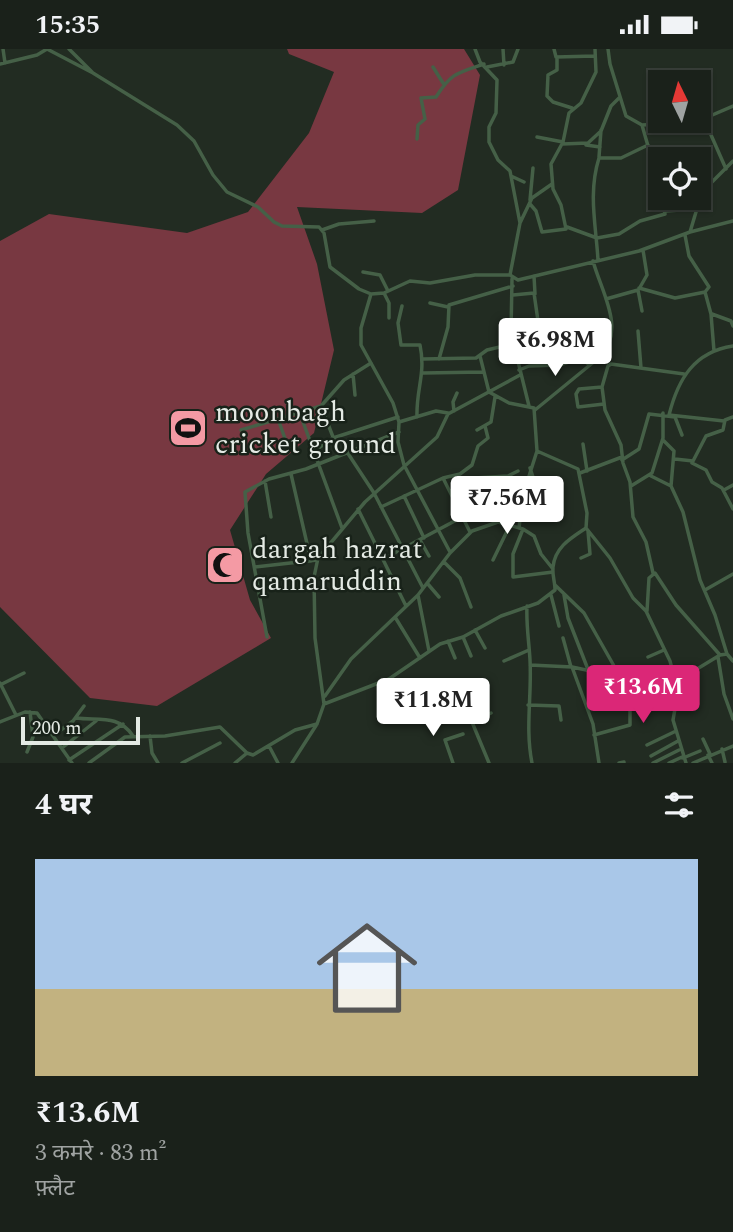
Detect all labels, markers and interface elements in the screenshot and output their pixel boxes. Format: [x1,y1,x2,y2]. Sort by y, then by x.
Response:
text: 15:35 [35,5,100,45]
north arrow [648,70,710,133]
map controls [648,70,711,210]
button: locate [648,147,711,210]
pin: ₹6.98M [498,319,612,378]
text: ₹6.98M [515,323,595,358]
place label: moonbagh cricket ground [215,391,396,466]
sports icon: moonbagh cricket ground [167,407,209,449]
pin: ₹7.56M [450,477,564,536]
text: ₹7.56M [467,481,547,516]
place label: dargah hazrat qamaruddin [252,528,422,603]
mosque icon: dargah hazrat qamaruddin [204,544,246,586]
pin: ₹13.6M [586,665,700,725]
text: ₹13.6M [603,670,683,705]
pin: ₹11.8M [376,679,490,738]
text: ₹11.8M [393,683,473,718]
scale bar [21,714,140,746]
text: 200 m [32,714,82,743]
text: 4 घर [35,782,92,828]
icon: filters [660,786,698,824]
icon: home [304,905,430,1031]
text: ₹13.6M [35,1090,140,1136]
text: 3 कमरे · 83 m² [35,1136,166,1171]
text: फ़्लैट [35,1171,75,1206]

